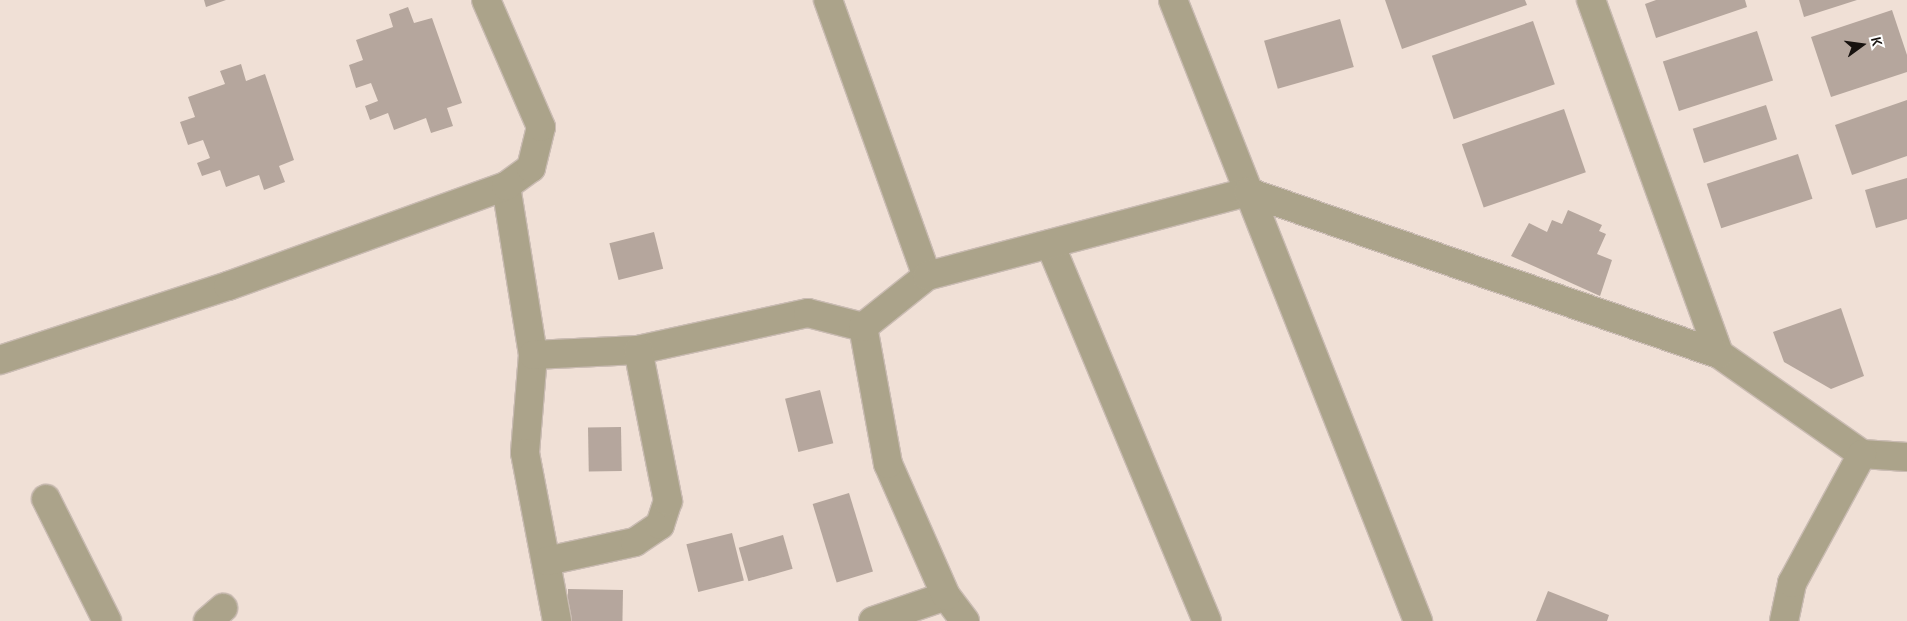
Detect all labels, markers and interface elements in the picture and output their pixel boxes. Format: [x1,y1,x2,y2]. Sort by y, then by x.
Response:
north arrow [1837,20,1887,70]
text: K [1867,35,1886,48]

